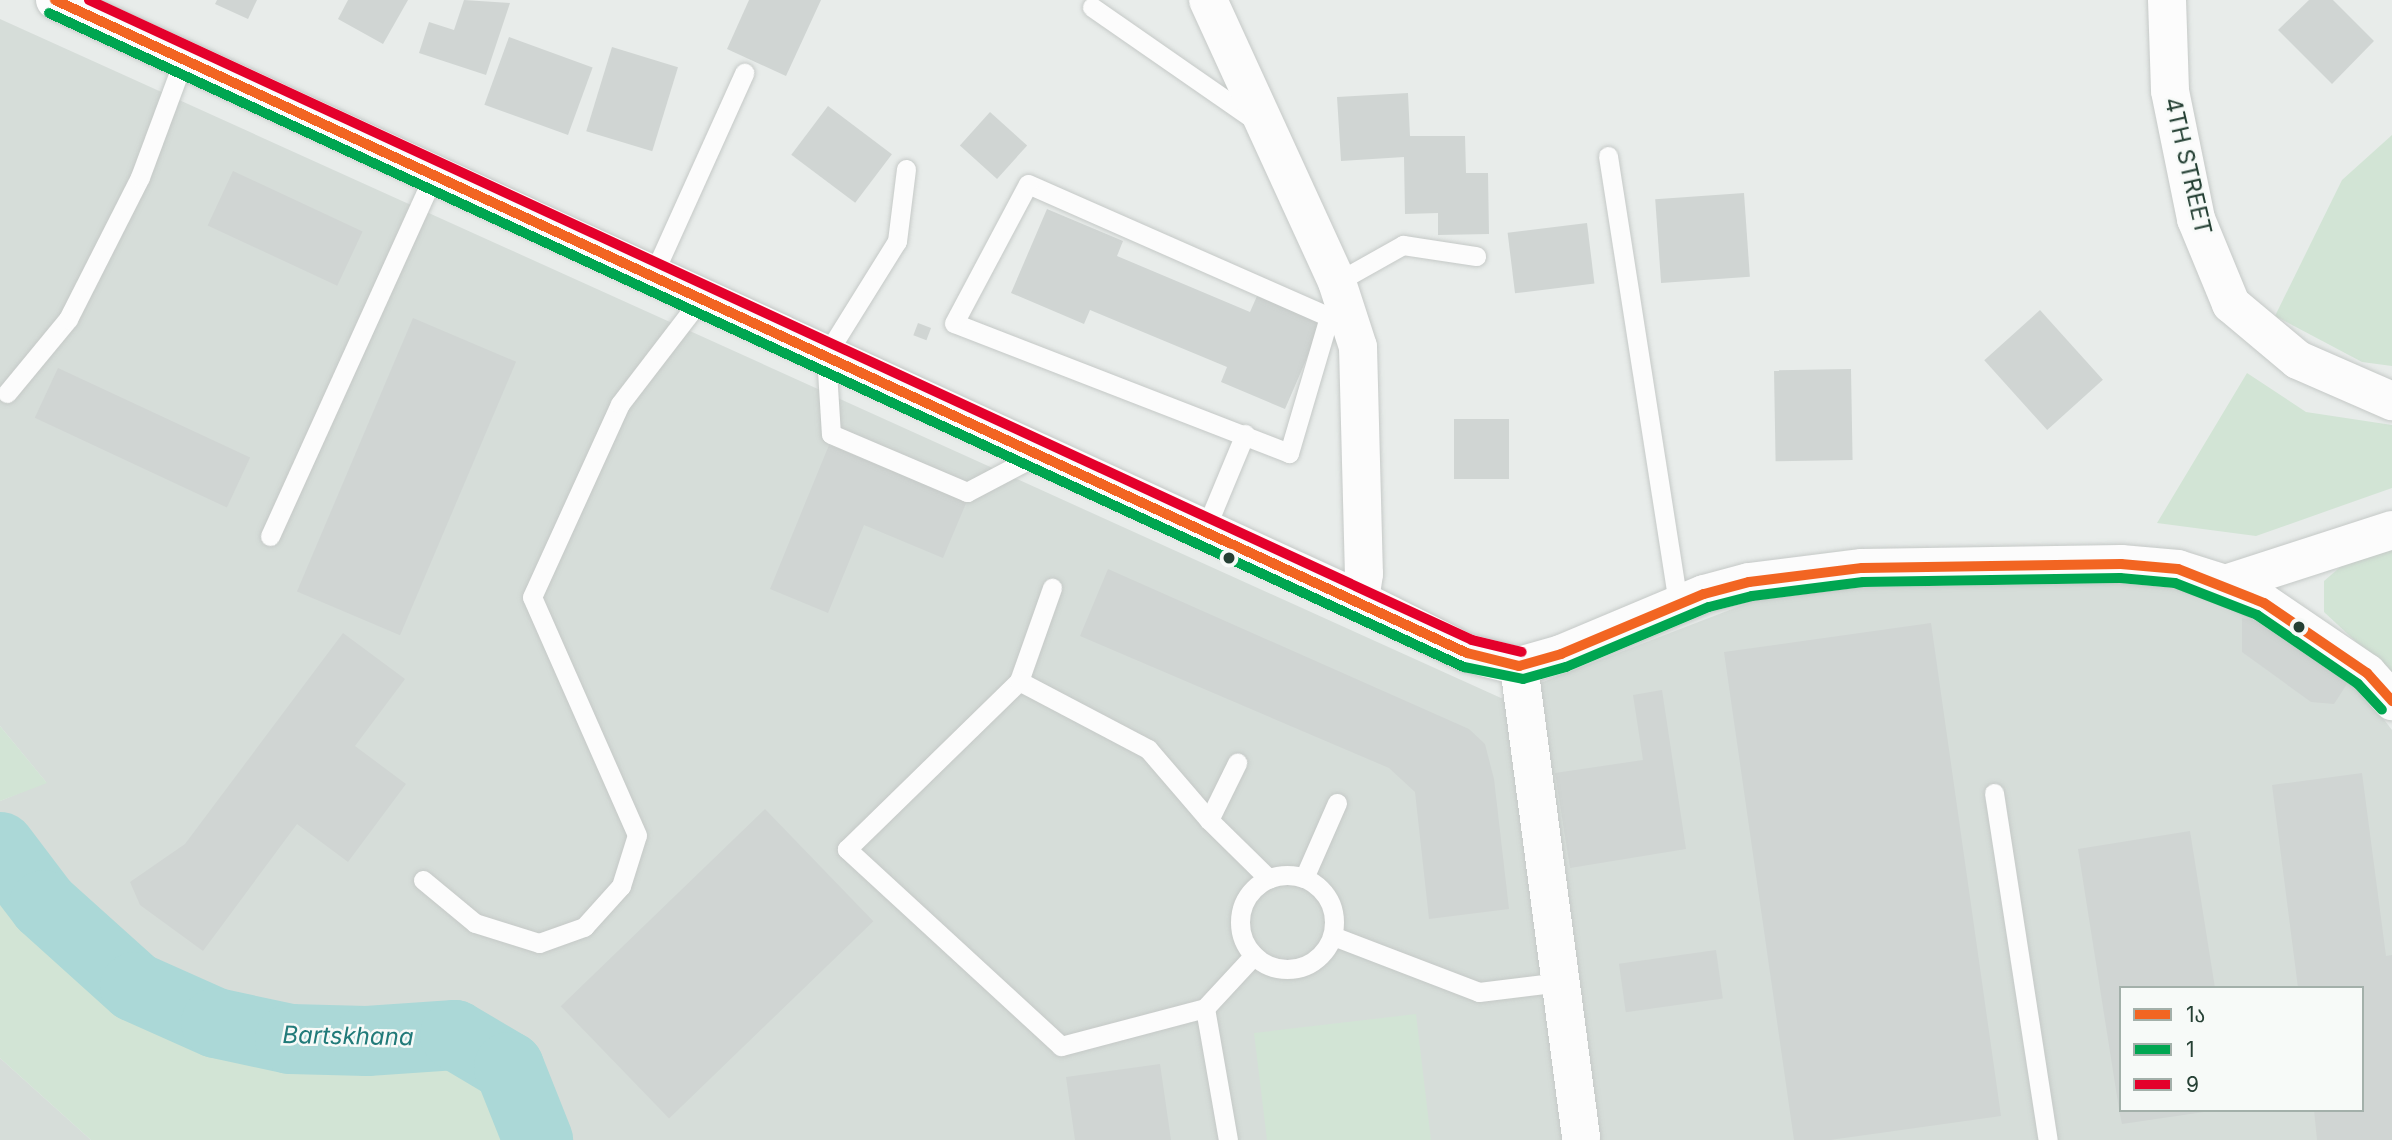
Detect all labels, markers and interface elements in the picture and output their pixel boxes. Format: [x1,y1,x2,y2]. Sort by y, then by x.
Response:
street label: 4TH STREET [2159,95,2217,237]
unlabelled marker [1222,551,1236,565]
unlabelled marker [2292,620,2306,634]
legend [2119,986,2364,1112]
text: 1ა [2186,1002,2205,1027]
water label: Bartskhana [282,1020,414,1052]
text: 1 [2186,1037,2195,1062]
text: 9 [2186,1072,2199,1097]

